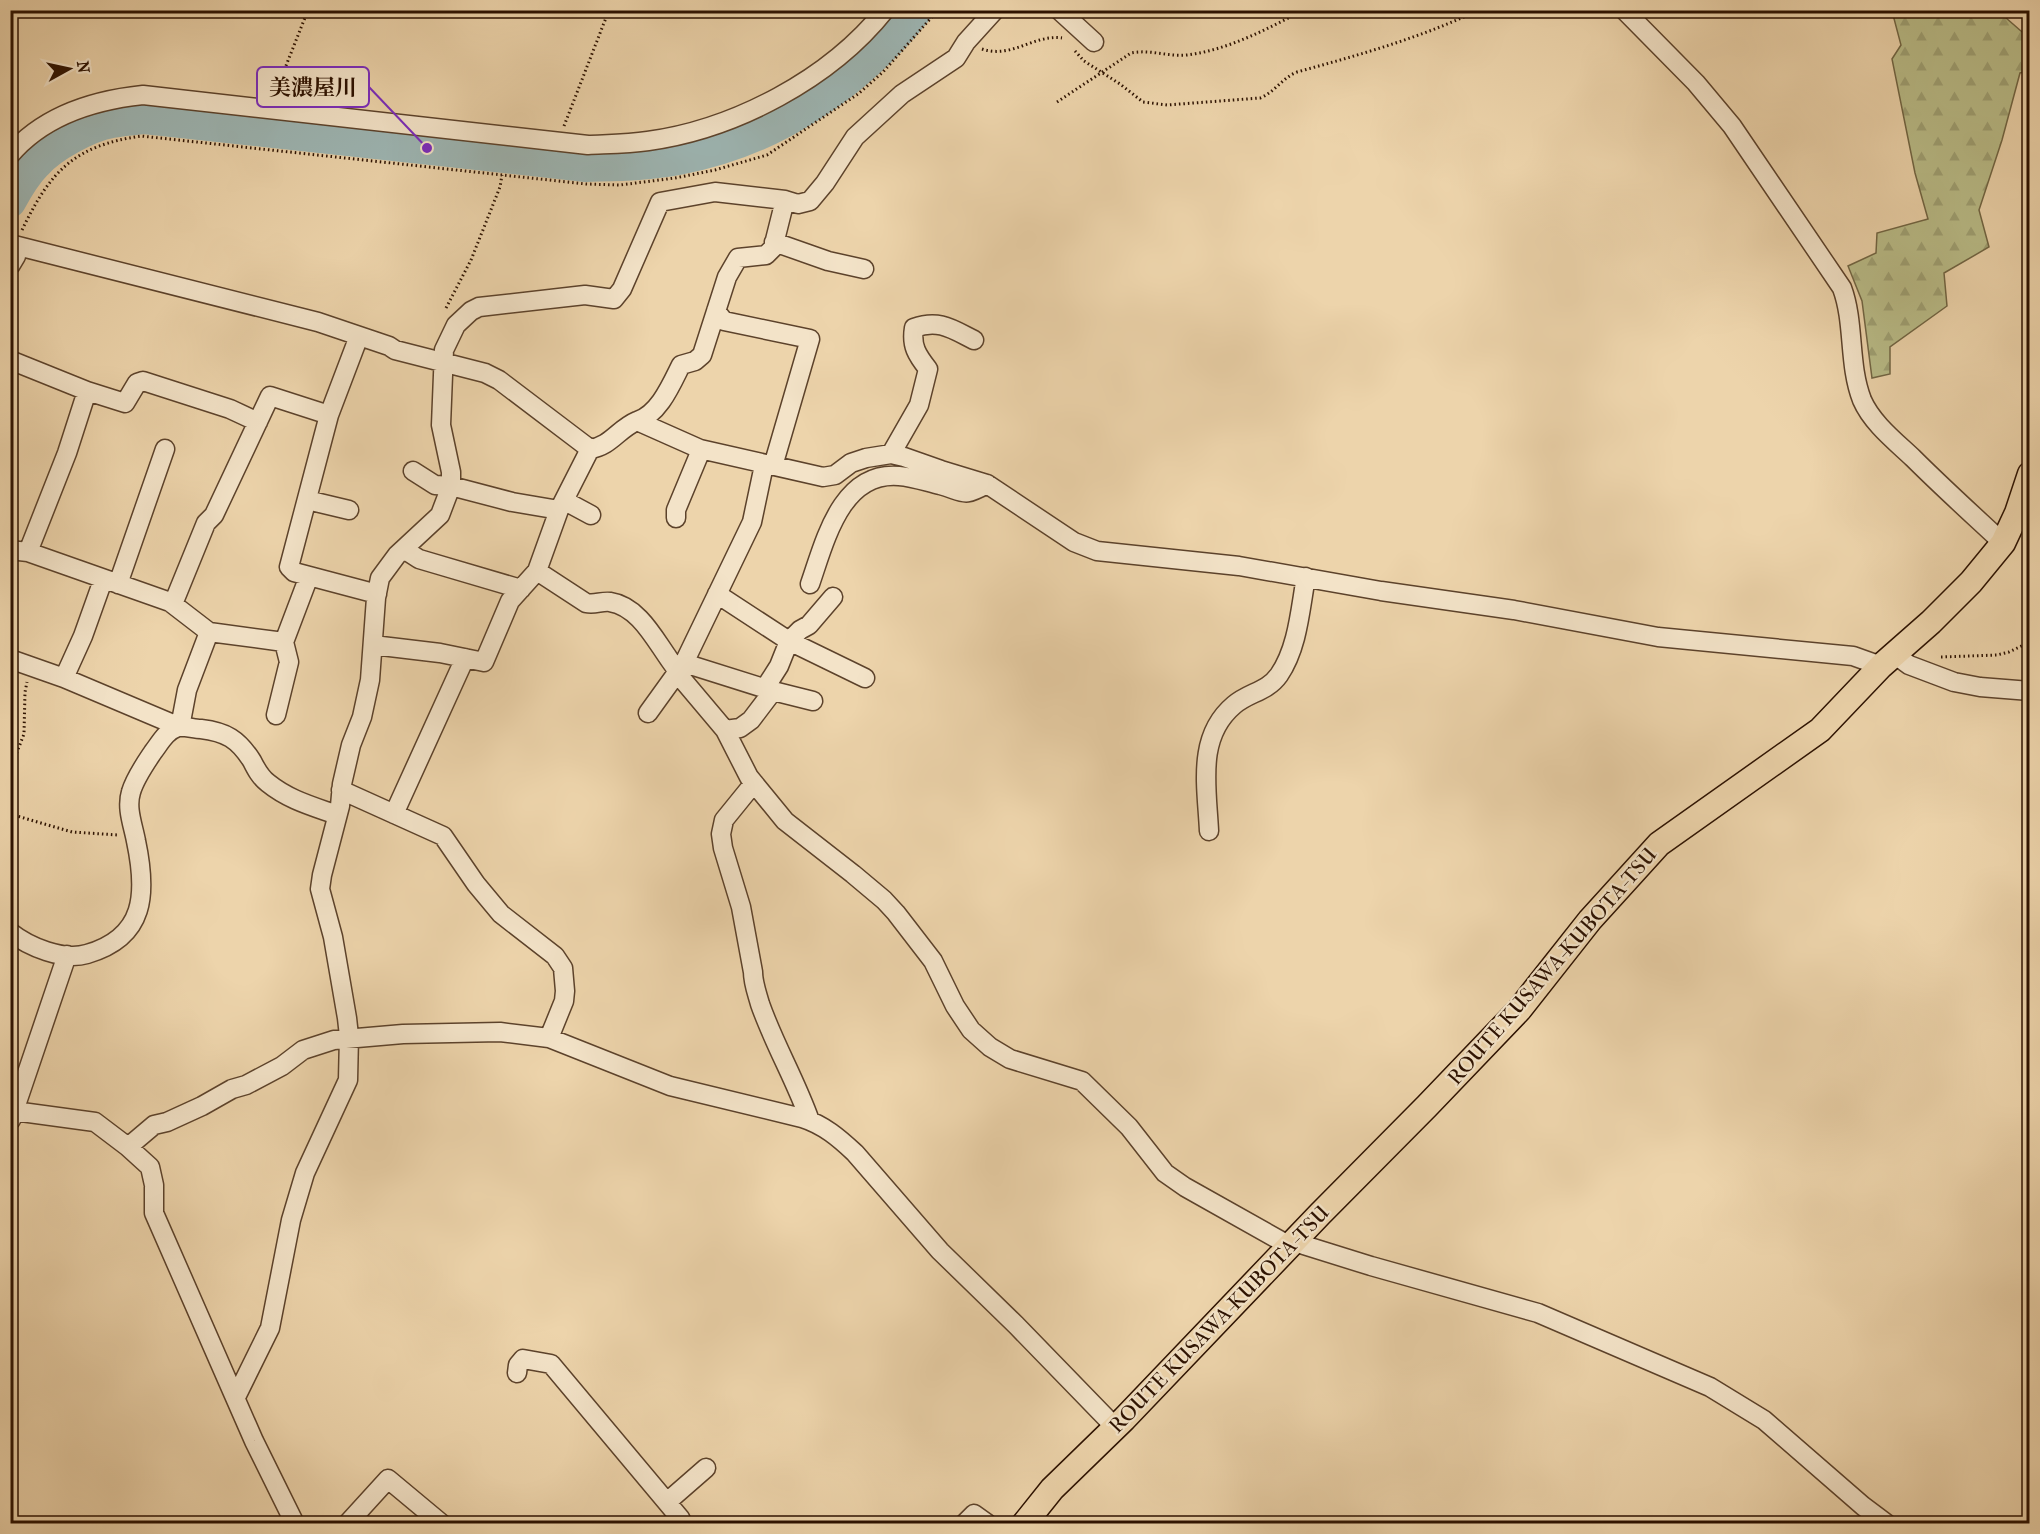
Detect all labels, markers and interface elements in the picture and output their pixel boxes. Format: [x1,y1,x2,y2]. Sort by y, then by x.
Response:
north arrow [39,39,99,99]
text: N [73,60,94,75]
callout: 美濃屋川 [257,67,369,107]
text: 美濃屋川 [269,75,357,101]
street label: ROUTE KUSAWA-KUBOTA-TSU [1442,842,1662,1090]
street label: ROUTE KUSAWA-KUBOTA-TSU [1104,1200,1335,1438]

